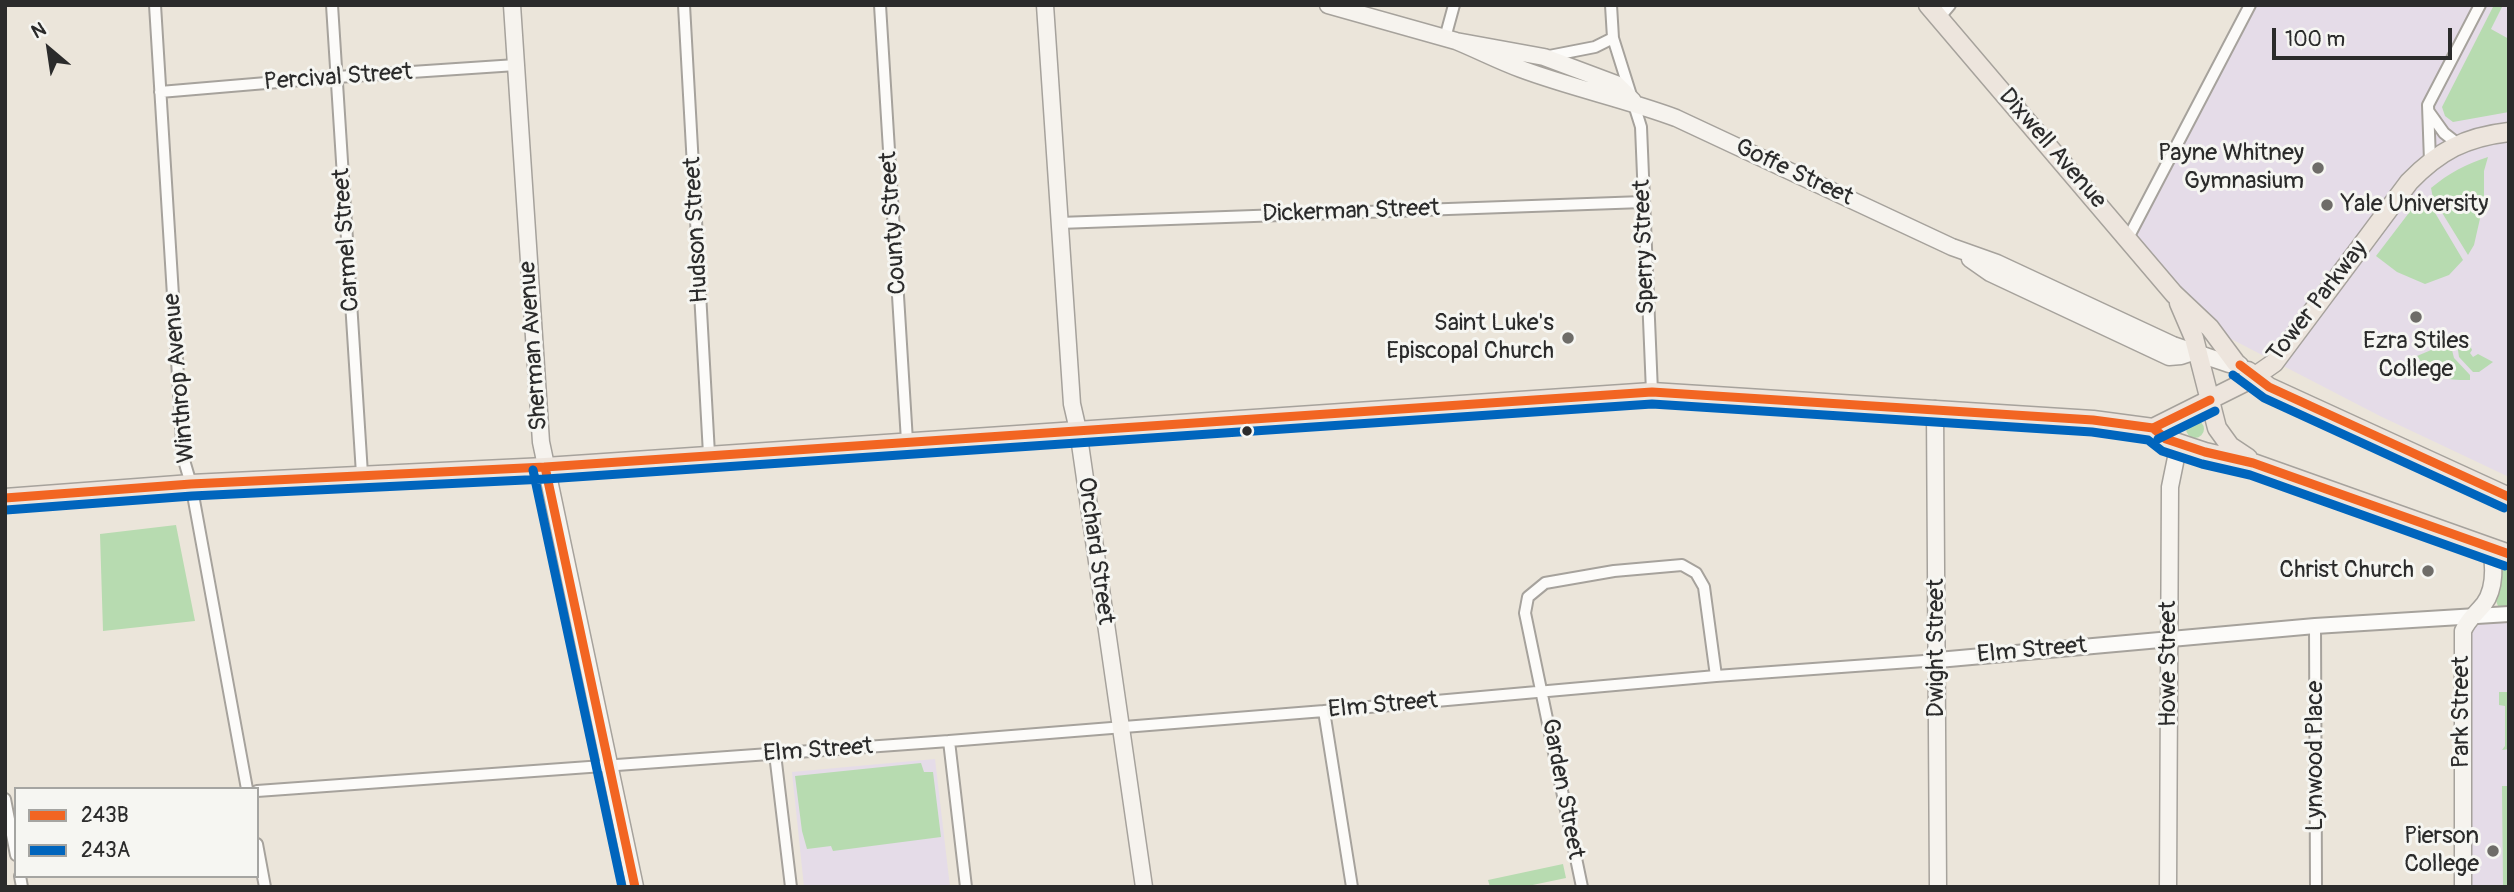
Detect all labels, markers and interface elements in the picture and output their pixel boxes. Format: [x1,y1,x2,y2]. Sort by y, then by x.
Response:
north arrow [14,14,84,84]
scale bar [2276,14,2456,58]
text: N [27,17,50,44]
text: 100 m [2285,26,2345,53]
street label: Percival Street [263,58,413,98]
street label: Dixwell Avenue [1992,83,2112,215]
street label: Goffe Street [1731,133,1857,213]
place label: Payne Whitney Gymnasium [2158,140,2304,196]
street label: County Street [875,151,913,295]
street label: Hudson Street [679,156,715,304]
marker: Payne Whitney Gymnasium [2310,160,2326,176]
street label: Carmel Street [328,167,366,313]
street label: Sperry Street [1628,179,1662,315]
place label: Yale University [2341,191,2488,219]
street label: Dickerman Street [1262,195,1440,229]
marker: Yale University [2319,197,2335,213]
street label: Tower Parkway [2262,235,2374,369]
street label: Sherman Avenue [514,260,554,432]
street label: Winthrop Avenue [158,292,202,464]
marker: Ezra Stiles College [2408,309,2424,325]
place label: Saint Luke's Episcopal Church [1386,310,1554,366]
place label: Ezra Stiles College [2363,328,2469,384]
marker: Saint Luke's Episcopal Church [1560,330,1576,346]
unlabelled marker [1240,424,1254,438]
street label: Orchard Street [1070,475,1120,627]
place label: Christ Church [2279,557,2414,585]
marker: Christ Church [2420,563,2436,579]
street label: Dwight Street [1923,578,1951,718]
street label: Howe Street [2155,601,2183,727]
street label: Elm Street [1976,632,2088,670]
street label: Park Street [2448,656,2476,768]
street label: Lynwood Place [2302,681,2330,831]
street label: Elm Street [1327,687,1439,725]
street label: Garden Street [1534,716,1590,862]
street label: Elm Street [762,733,874,769]
legend [14,787,259,878]
text: 243B [81,802,129,829]
place label: Pierson College [2404,823,2479,879]
text: 243A [81,837,130,864]
marker: Pierson College [2485,843,2501,859]

